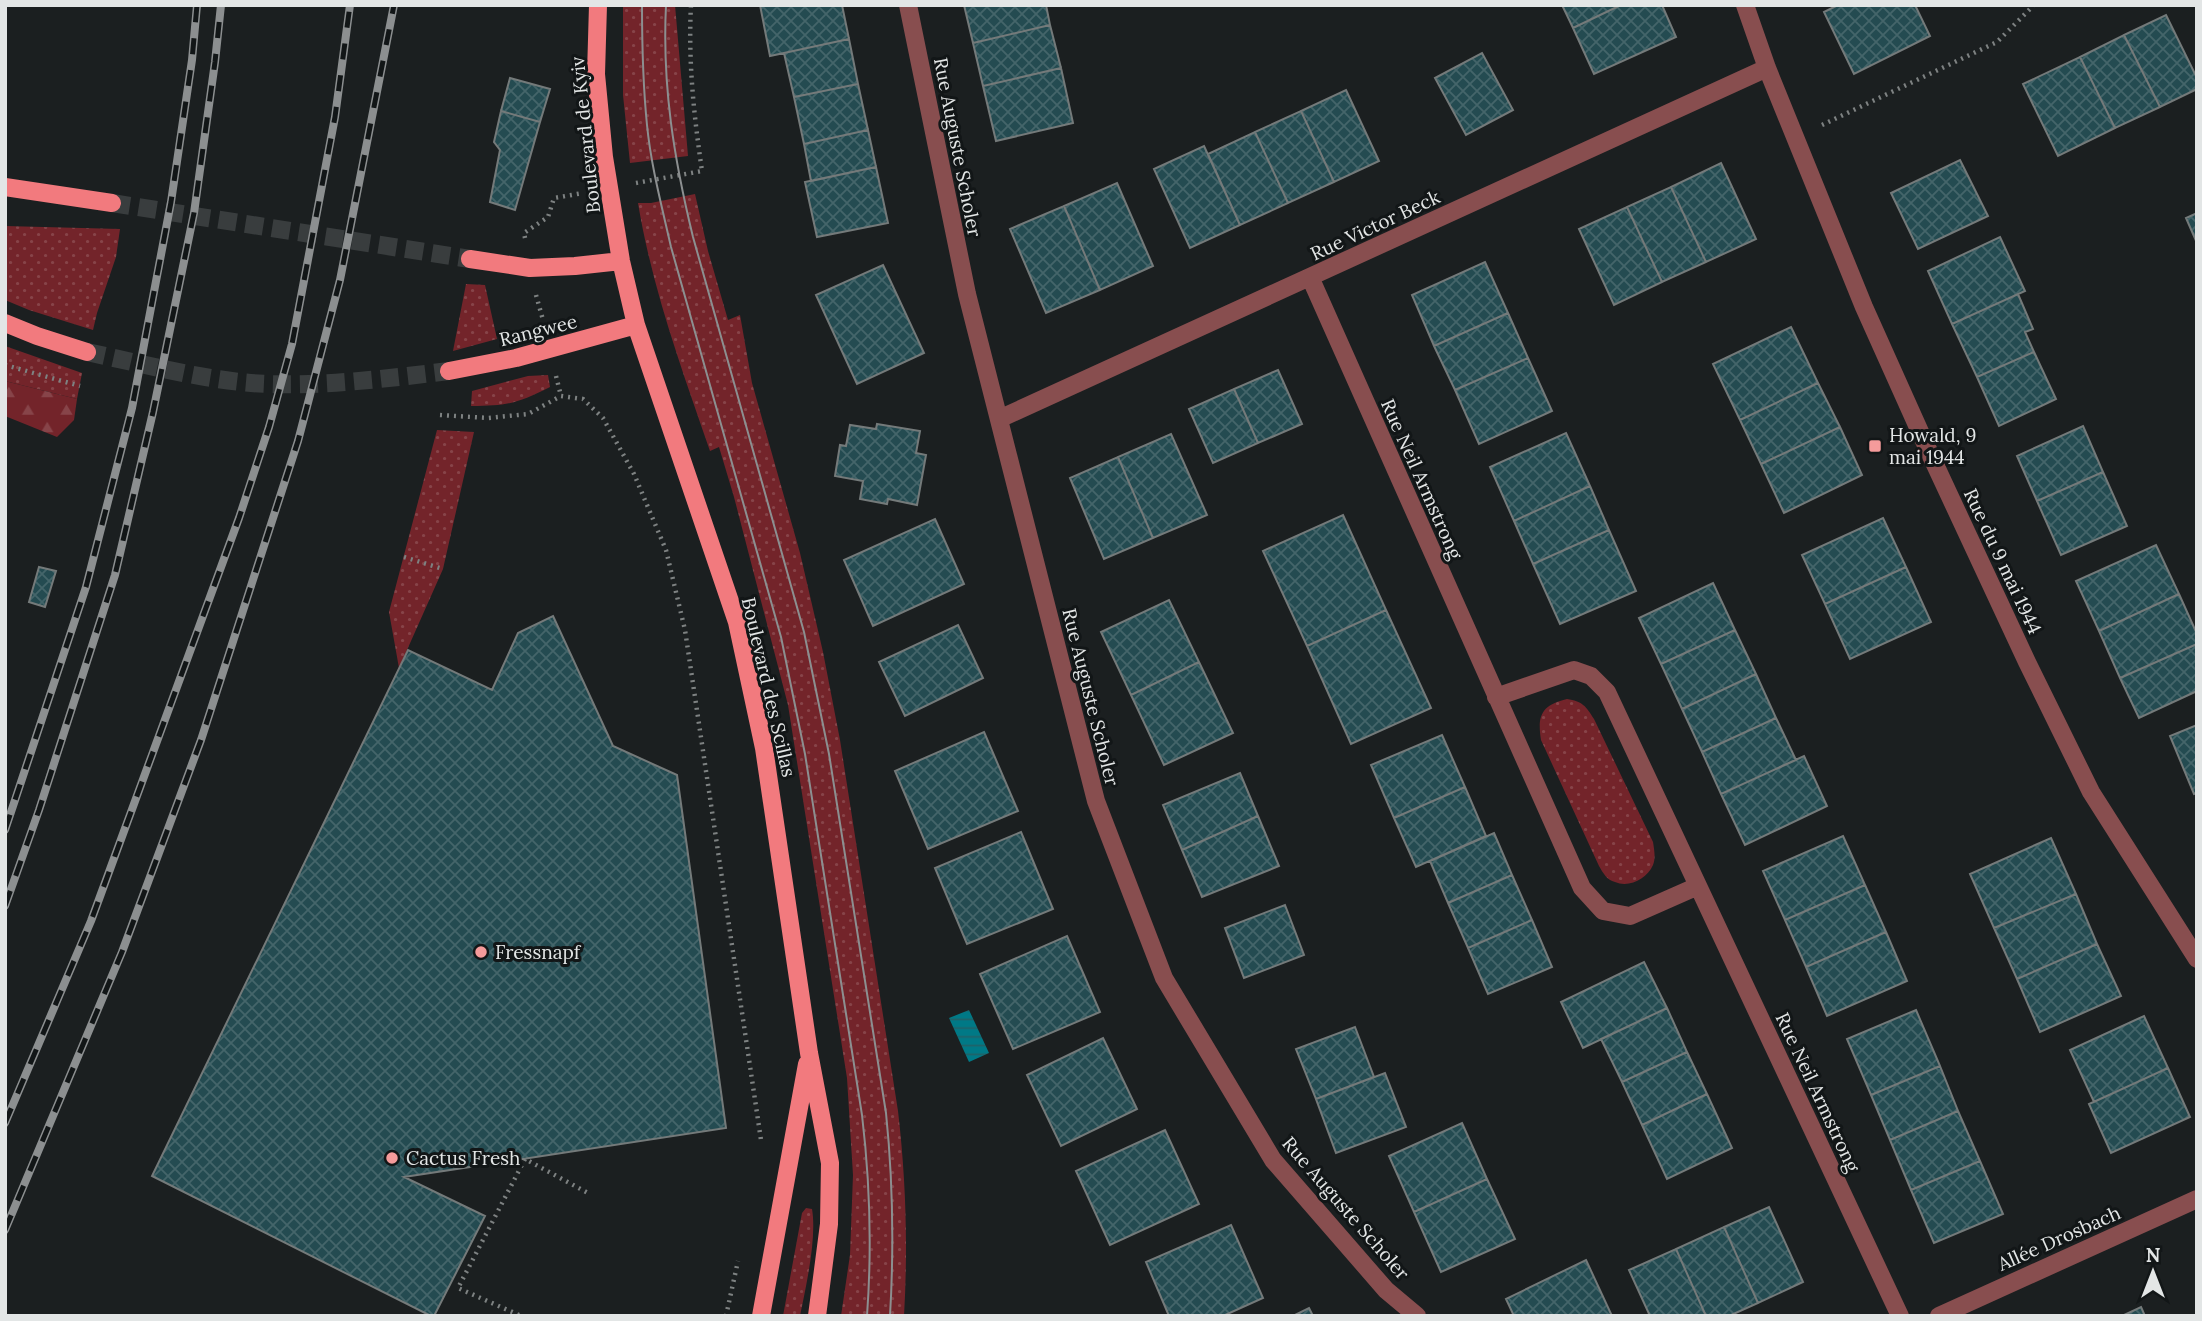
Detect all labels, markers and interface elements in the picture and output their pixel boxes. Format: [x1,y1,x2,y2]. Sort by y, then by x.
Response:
street label: Boulevard de Kyiv [565,55,605,215]
street label: Rue Auguste Scholer [929,55,987,239]
street label: Rue Victor Beck [1306,184,1444,265]
street label: Rangwee [497,309,579,351]
street label: Rue Neil Armstrong [1376,395,1468,563]
place label: Howald, 9 mai 1944 [1889,423,1976,469]
marker: Howald, 9 mai 1944 [1867,438,1883,454]
street label: Rue du 9 mai 1944 [1959,484,2047,638]
street label: Boulevard des Scillas [737,595,801,779]
street label: Rue Auguste Scholer [1057,606,1125,789]
place label: Fressnapf [495,940,582,964]
marker: Fressnapf [473,944,489,960]
street label: Rue Neil Armstrong [1771,1008,1866,1176]
street label: Rue Auguste Scholer [1277,1131,1415,1285]
place label: Cactus Fresh [406,1146,520,1170]
marker: Cactus Fresh [384,1150,400,1166]
street label: Allée Drosbach [1993,1200,2124,1276]
north arrow [2118,1237,2188,1307]
text: N [2146,1243,2161,1267]

